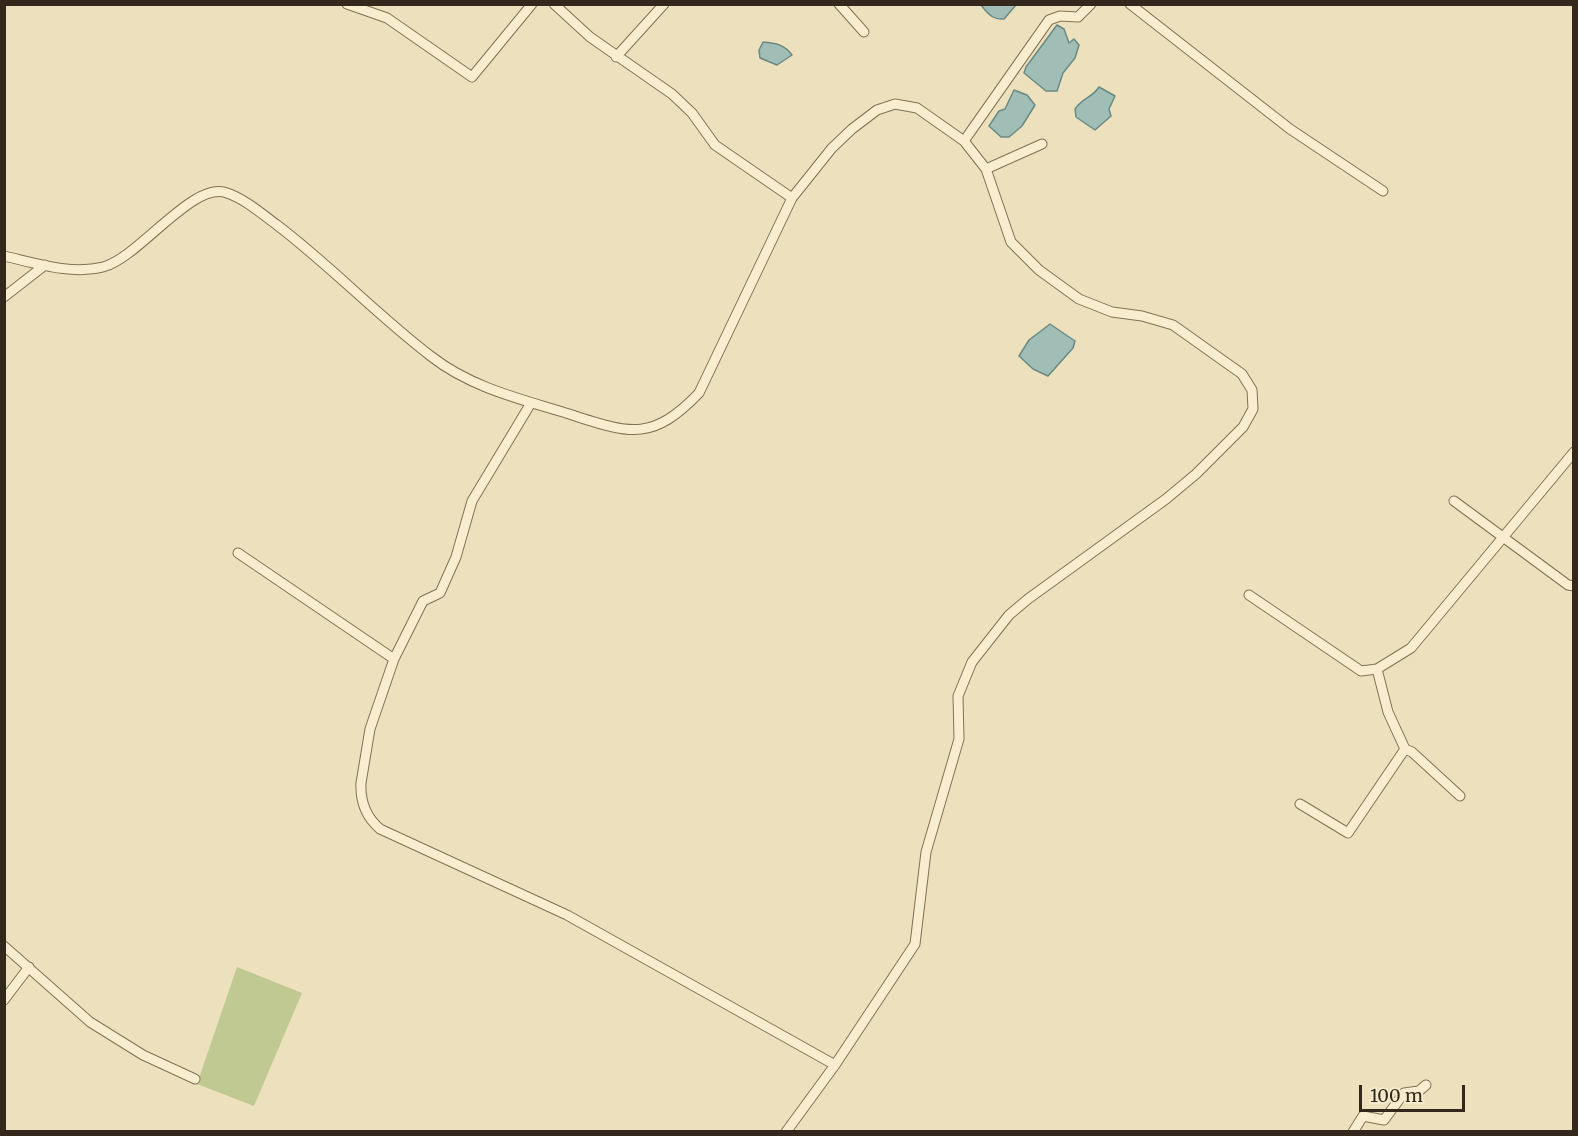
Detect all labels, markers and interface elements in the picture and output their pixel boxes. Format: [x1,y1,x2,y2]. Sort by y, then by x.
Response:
scale bar [1362,1073,1468,1111]
text: 100 m [1370,1084,1423,1107]

